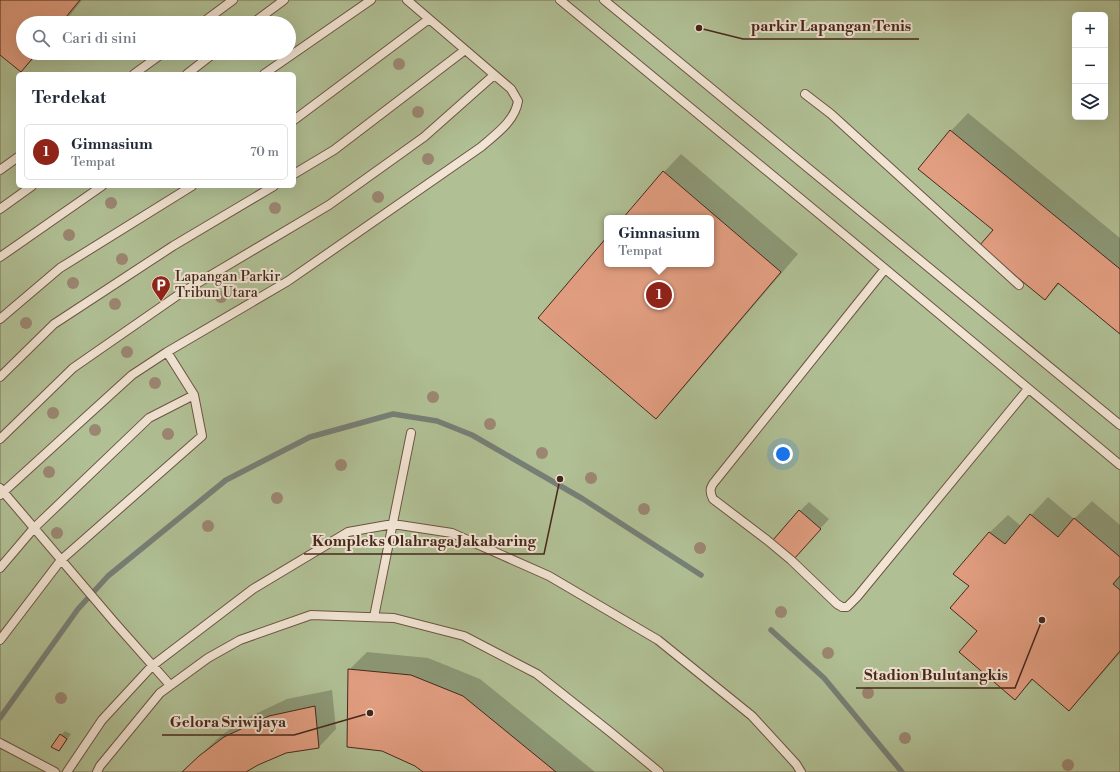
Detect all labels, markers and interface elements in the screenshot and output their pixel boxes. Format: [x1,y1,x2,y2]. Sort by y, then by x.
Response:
callout: parkir Lapangan Tenis [743,12,919,39]
map controls [1072,12,1108,120]
button: + [1072,12,1108,48]
search box [16,16,296,60]
text: parkir Lapangan Tenis [751,17,911,36]
icon: search [30,27,52,49]
text: Cari di sini [62,29,137,48]
button: − [1072,48,1108,84]
button: layers [1072,84,1108,120]
text: Terdekat [32,87,106,109]
text: Gimnasium [71,135,153,154]
text: 1 [43,144,49,160]
text: 70 m [250,144,279,160]
text: Tempat [71,154,116,170]
popup [604,215,714,267]
text: Gimnasium [618,224,700,243]
text: Tempat [618,243,663,259]
place label: Lapangan Parkir Tribun Utara [175,268,280,302]
parking icon: Lapangan Parkir Tribun Utara [150,274,172,302]
pin: 1 [646,280,672,310]
your location [773,444,793,464]
callout: Kompleks Olahraga Jakabaring [304,527,544,554]
text: Kompleks Olahraga Jakabaring [312,532,537,551]
callout: Stadion Bulutangkis [856,661,1015,688]
text: Stadion Bulutangkis [864,666,1008,685]
callout: Gelora Sriwijaya [162,708,294,735]
text: Gelora Sriwijaya [170,713,287,732]

